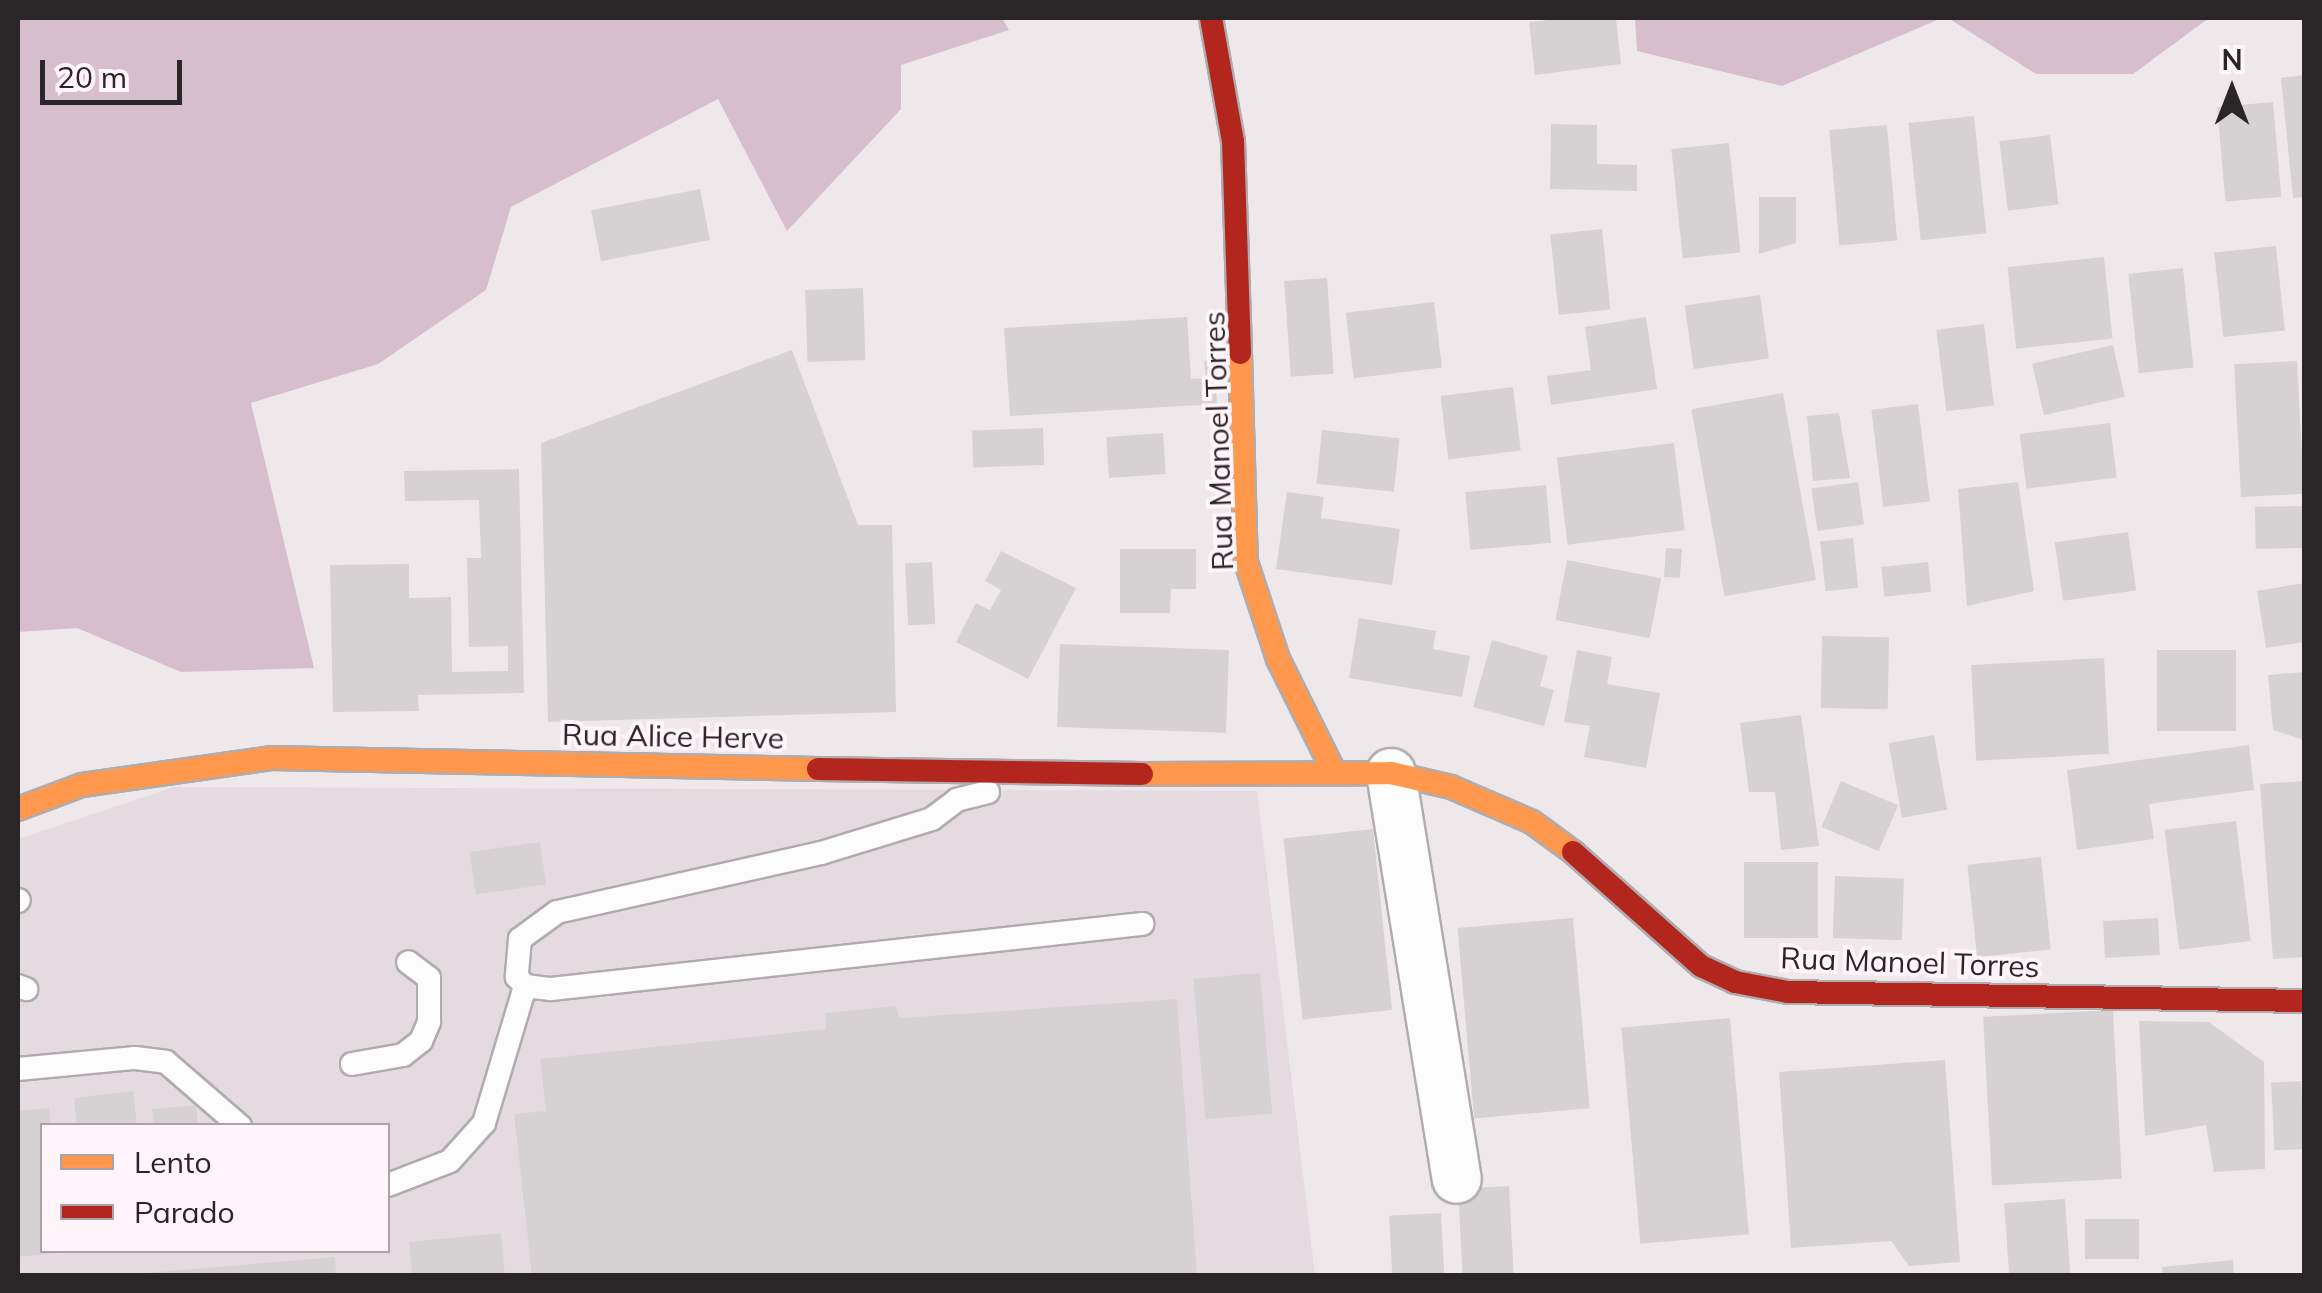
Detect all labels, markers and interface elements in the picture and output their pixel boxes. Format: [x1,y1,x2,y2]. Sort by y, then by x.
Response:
scale bar [45,40,188,102]
north arrow [2182,40,2282,140]
text: N [2221,42,2243,77]
text: 20 m [57,58,127,96]
street label: Rua Manoel Torres [1195,311,1241,571]
street label: Rua Alice Herve [562,716,784,756]
street label: Rua Manoel Torres [1780,939,2040,985]
legend [40,1123,390,1253]
text: Lento [134,1143,212,1181]
text: Parado [134,1193,235,1231]

